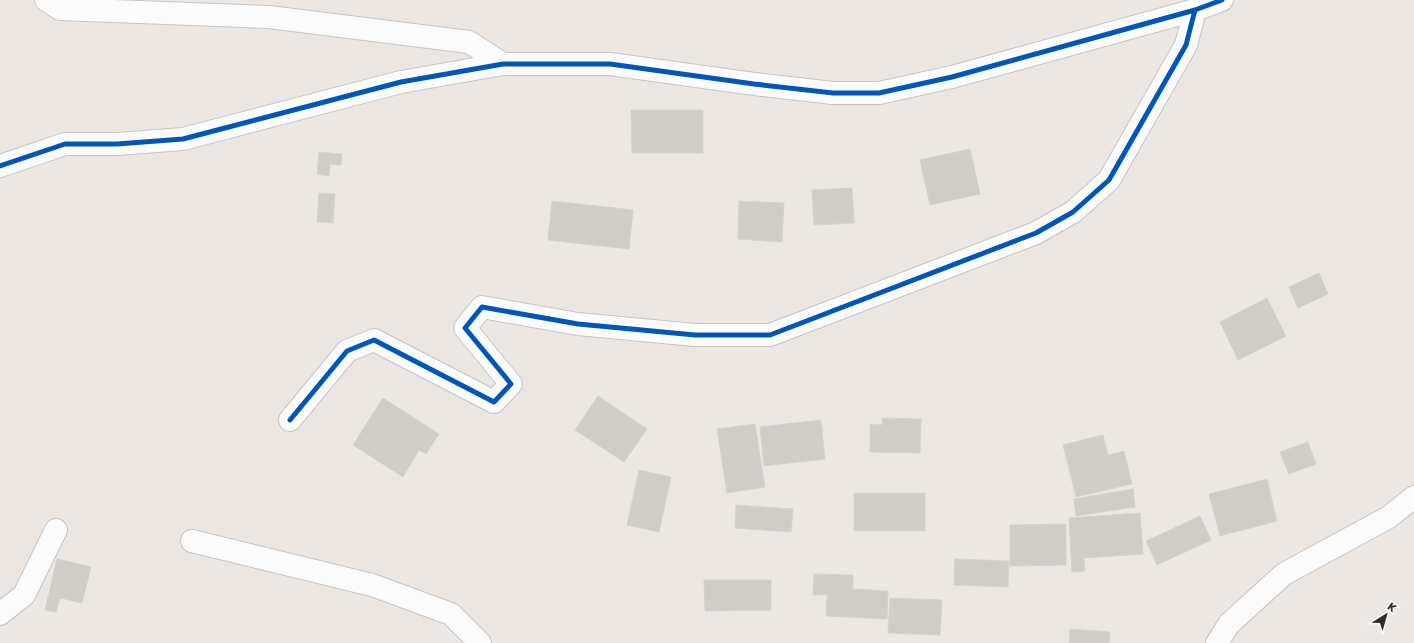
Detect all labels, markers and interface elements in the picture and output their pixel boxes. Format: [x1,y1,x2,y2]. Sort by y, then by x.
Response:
north arrow [1366,595,1406,635]
text: K [1384,598,1400,616]

